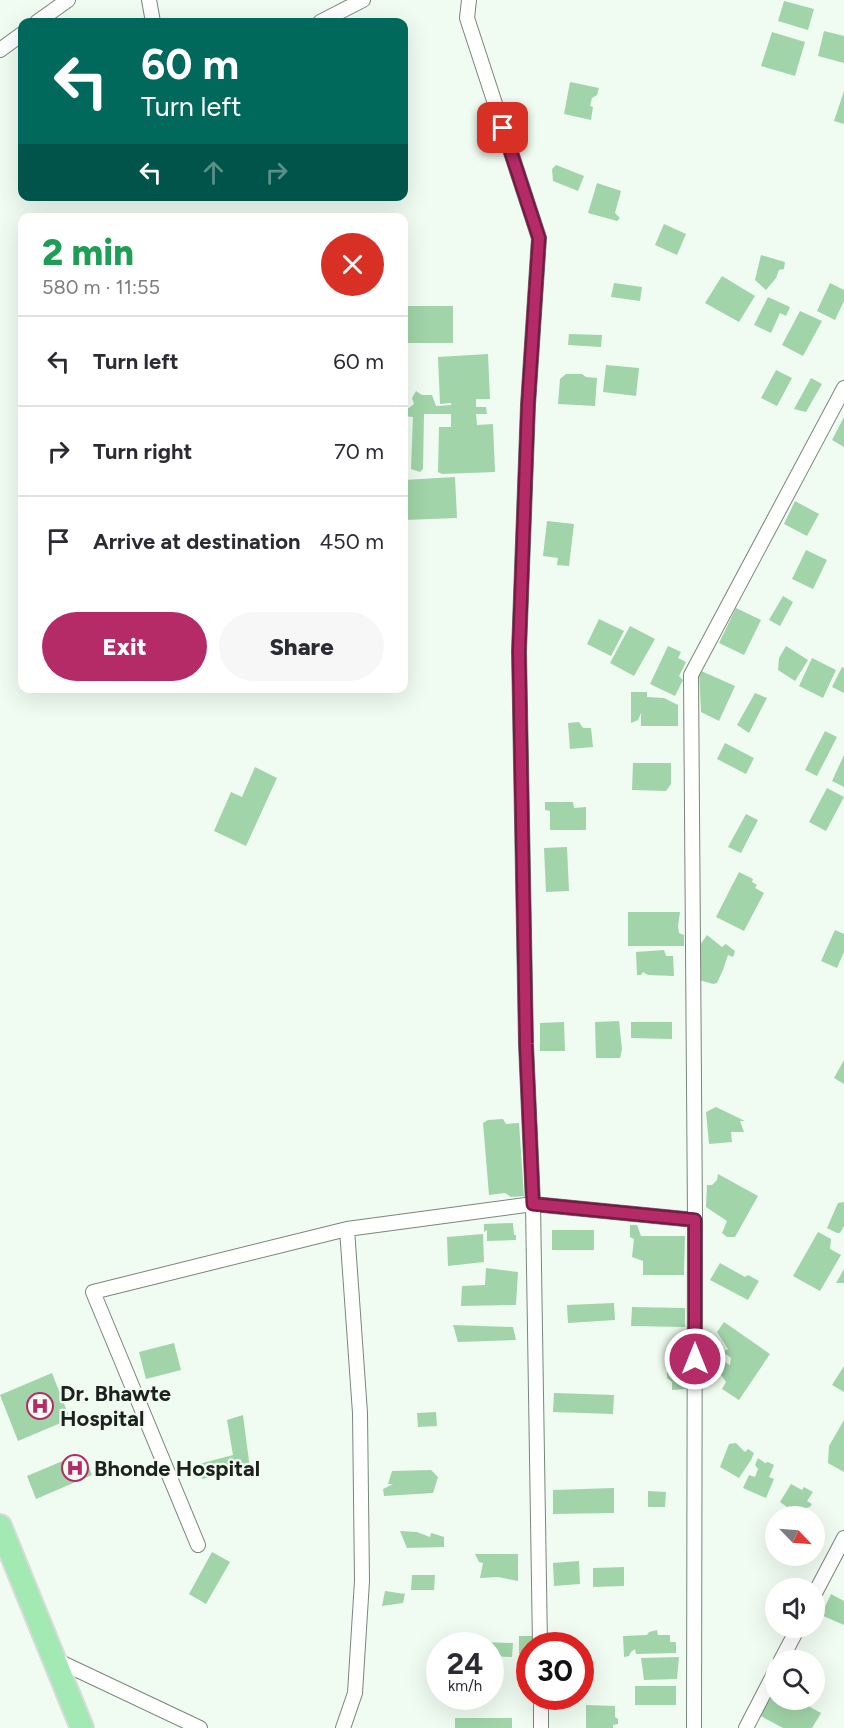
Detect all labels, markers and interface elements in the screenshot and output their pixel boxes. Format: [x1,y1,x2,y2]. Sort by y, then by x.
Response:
text: 60 m [141,39,239,90]
icon: left [42,42,120,120]
text: Turn left [141,90,241,123]
pin [477,102,528,153]
icon: arrive [486,111,519,144]
icon: left [134,156,167,189]
icon: ahead [197,156,230,189]
icon: right [260,156,293,189]
text: 2 min [42,231,134,274]
button: close [321,233,384,296]
text: 580 m · 11:55 [42,275,160,299]
icon: left [42,345,75,378]
text: Turn left [93,348,179,375]
text: 60 m [333,348,384,375]
icon: right [42,435,75,468]
text: Turn right [93,438,192,465]
text: 70 m [334,438,384,465]
icon: arrive [42,525,75,558]
text: Arrive at destination [93,528,301,555]
text: 450 m [319,528,384,555]
button: Exit [42,612,207,681]
button: Share [219,612,384,681]
position arrow [663,1327,727,1391]
place label: Dr. Bhawte Hospital [60,1380,171,1432]
hospital icon: Dr. Bhawte Hospital [25,1391,55,1421]
hospital icon: Bhonde Hospital [60,1453,90,1483]
place label: Bhonde Hospital [94,1455,260,1482]
north arrow [765,1506,825,1566]
map controls [765,1506,825,1710]
button: sound [765,1578,825,1638]
speed limit sign: 30 [516,1632,594,1710]
text: 24 [447,1645,483,1682]
button: search [765,1650,825,1710]
text: km/h [448,1677,482,1695]

